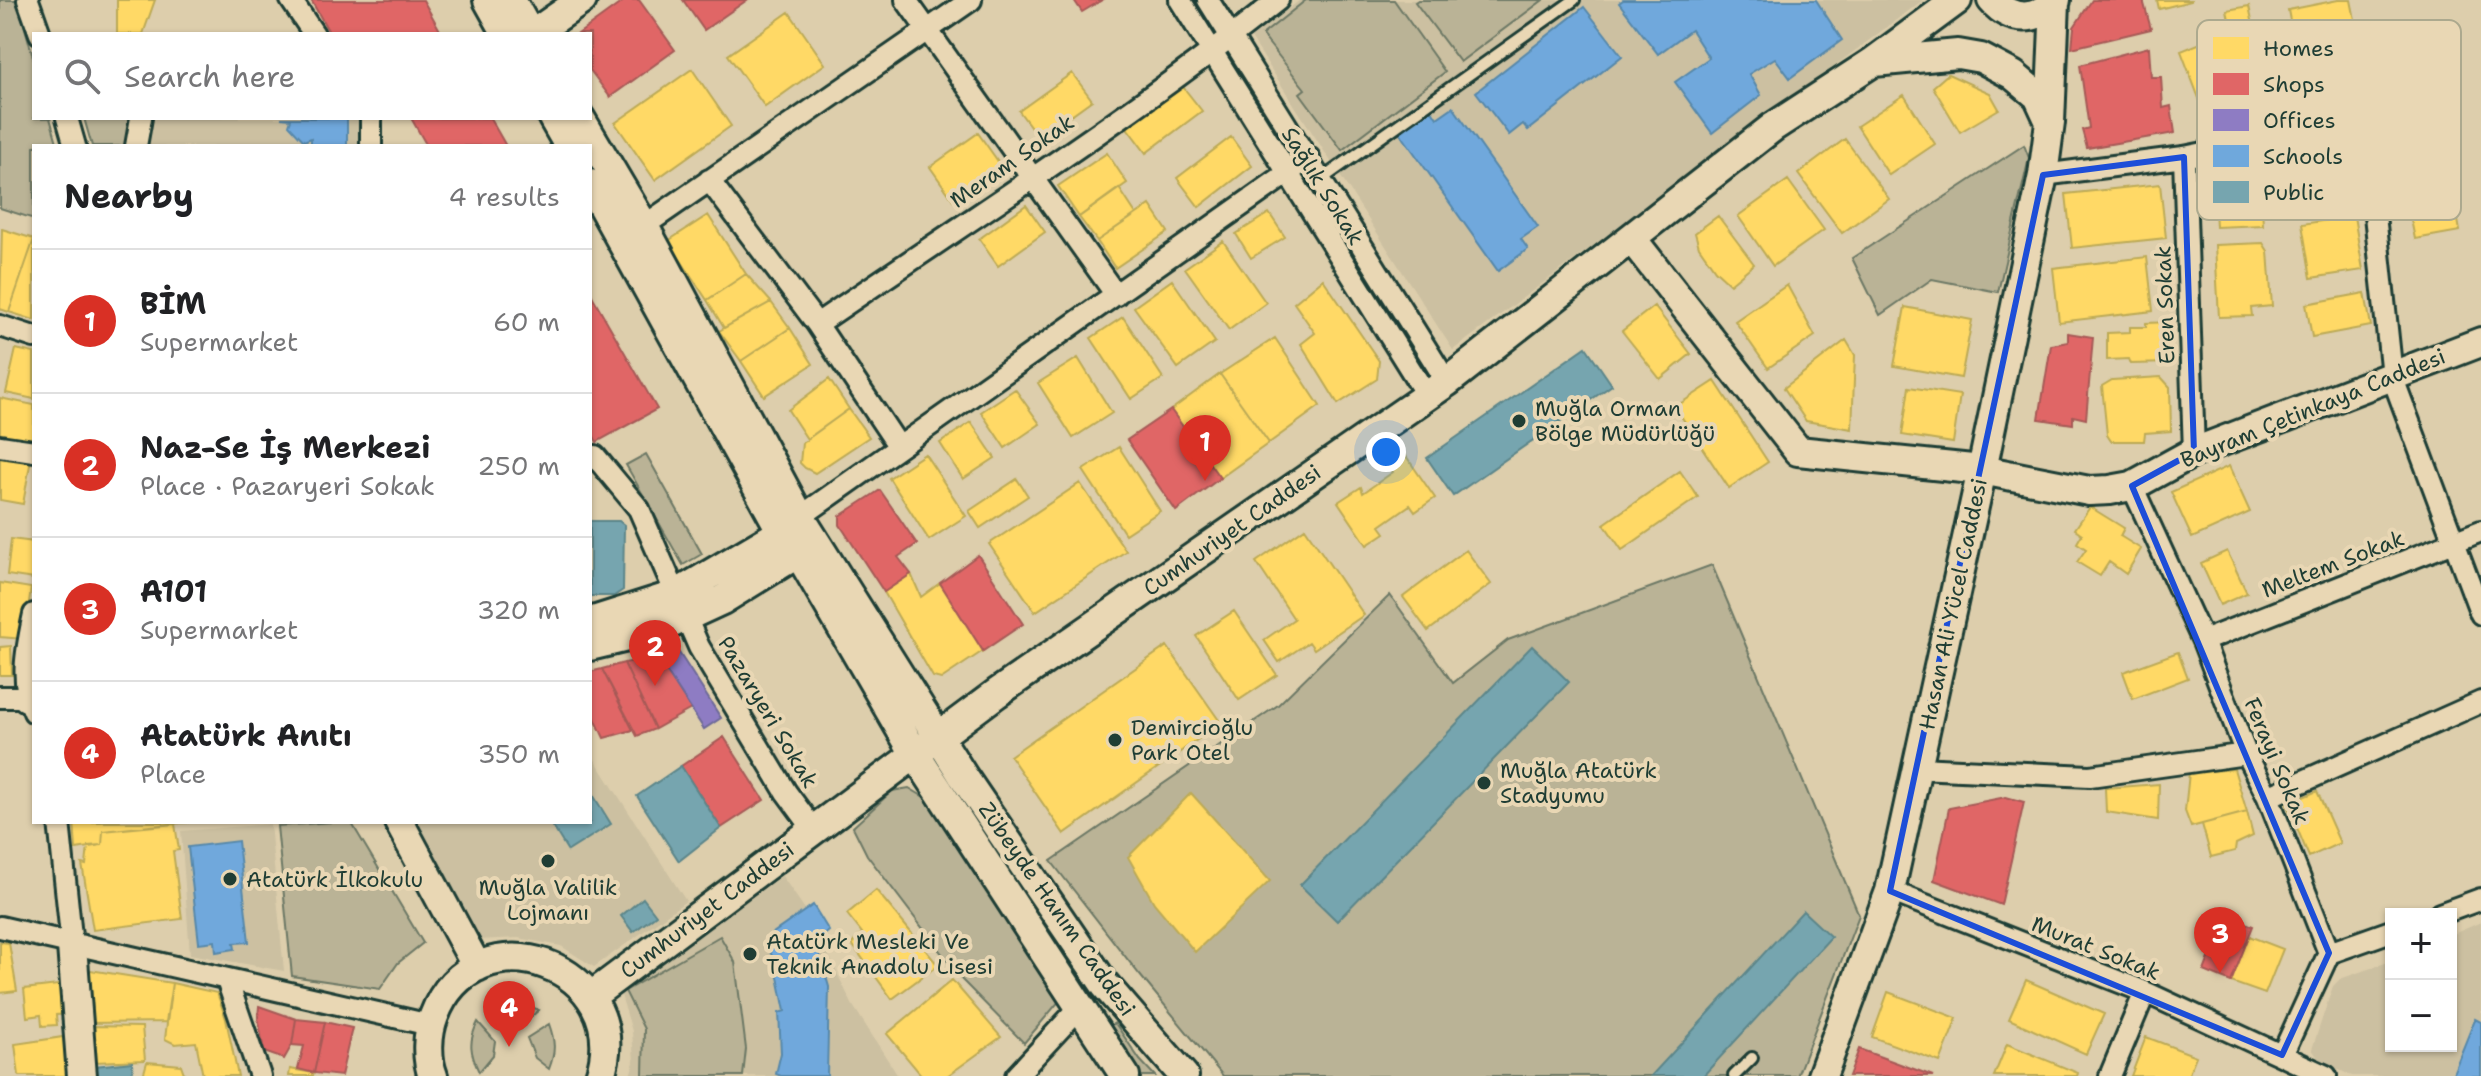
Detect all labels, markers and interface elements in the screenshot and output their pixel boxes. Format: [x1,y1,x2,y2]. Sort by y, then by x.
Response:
legend [2197,20,2461,220]
search box [32,32,592,120]
text: Homes [2263,34,2334,63]
icon: search [60,54,104,98]
text: Search here [124,56,295,97]
text: Shops [2263,70,2325,99]
text: Offices [2263,106,2336,135]
street label: Meram Sokak [944,107,1080,215]
street label: Sağlık Sokak [1275,121,1371,251]
text: Schools [2263,142,2343,171]
text: Nearby [64,173,194,219]
text: Public [2263,178,2324,207]
text: 4 results [448,179,560,214]
street label: Eren Sokak [2148,245,2182,365]
text: BİM [140,283,206,324]
text: 1 [84,304,96,339]
text: 60 m [493,304,560,339]
text: Supermarket [140,324,298,359]
street label: Bayram Çetinkaya Caddesi [2176,342,2450,474]
place label: Muğla Orman Bölge Müdürlüğü [1535,394,1715,448]
marker: Muğla Orman Bölge Müdürlüğü [1510,412,1528,430]
pin: 1 [1179,415,1231,481]
text: Naz-Se İş Merkezi [140,427,430,468]
your location [1366,432,1406,472]
text: 2 [81,448,99,483]
text: 250 m [477,448,560,483]
street label: Cumhuriyet Caddesi [1137,458,1327,602]
text: Place · Pazaryeri Sokak [140,468,435,503]
street label: Hasan Ali Yücel Caddesi [1912,476,1994,732]
street label: Meltem Sokak [2257,523,2409,605]
text: A101 [140,571,208,612]
text: 3 [81,592,99,627]
text: 320 m [477,592,560,627]
text: Supermarket [140,612,298,647]
pin: 2 [629,620,681,686]
street label: Pazaryeri Sokak [711,631,825,793]
street label: Ferayi Sokak [2237,693,2317,829]
place label: Demircioğlu Park Otel [1131,713,1253,767]
text: Atatürk Anıtı [140,715,352,756]
marker: Demircioğlu Park Otel [1106,731,1124,749]
text: 4 [81,736,99,771]
text: 350 m [477,736,560,771]
text: Place [140,756,206,791]
place label: Muğla Atatürk Stadyumu [1500,756,1657,810]
marker: Muğla Atatürk Stadyumu [1475,774,1493,792]
street label: Zübeyde Hanım Caddesi [972,796,1142,1022]
street label: Cumhuriyet Caddesi [614,835,800,985]
marker: Muğla Valilik Lojmanı [539,852,557,870]
place label: Atatürk İlkokulu [246,865,423,894]
marker: Atatürk İlkokulu [221,870,239,888]
place label: Muğla Valilik Lojmanı [479,873,617,927]
pin: 3 [2194,907,2246,973]
map controls [2385,908,2457,1052]
button: + [2385,908,2457,980]
street label: Murat Sokak [2027,909,2165,987]
place label: Atatürk Mesleki Ve Teknik Anadolu Lisesi [766,927,993,981]
marker: Atatürk Mesleki Ve Teknik Anadolu Lisesi [741,945,759,963]
button: − [2385,980,2457,1052]
pin: 4 [483,981,535,1047]

